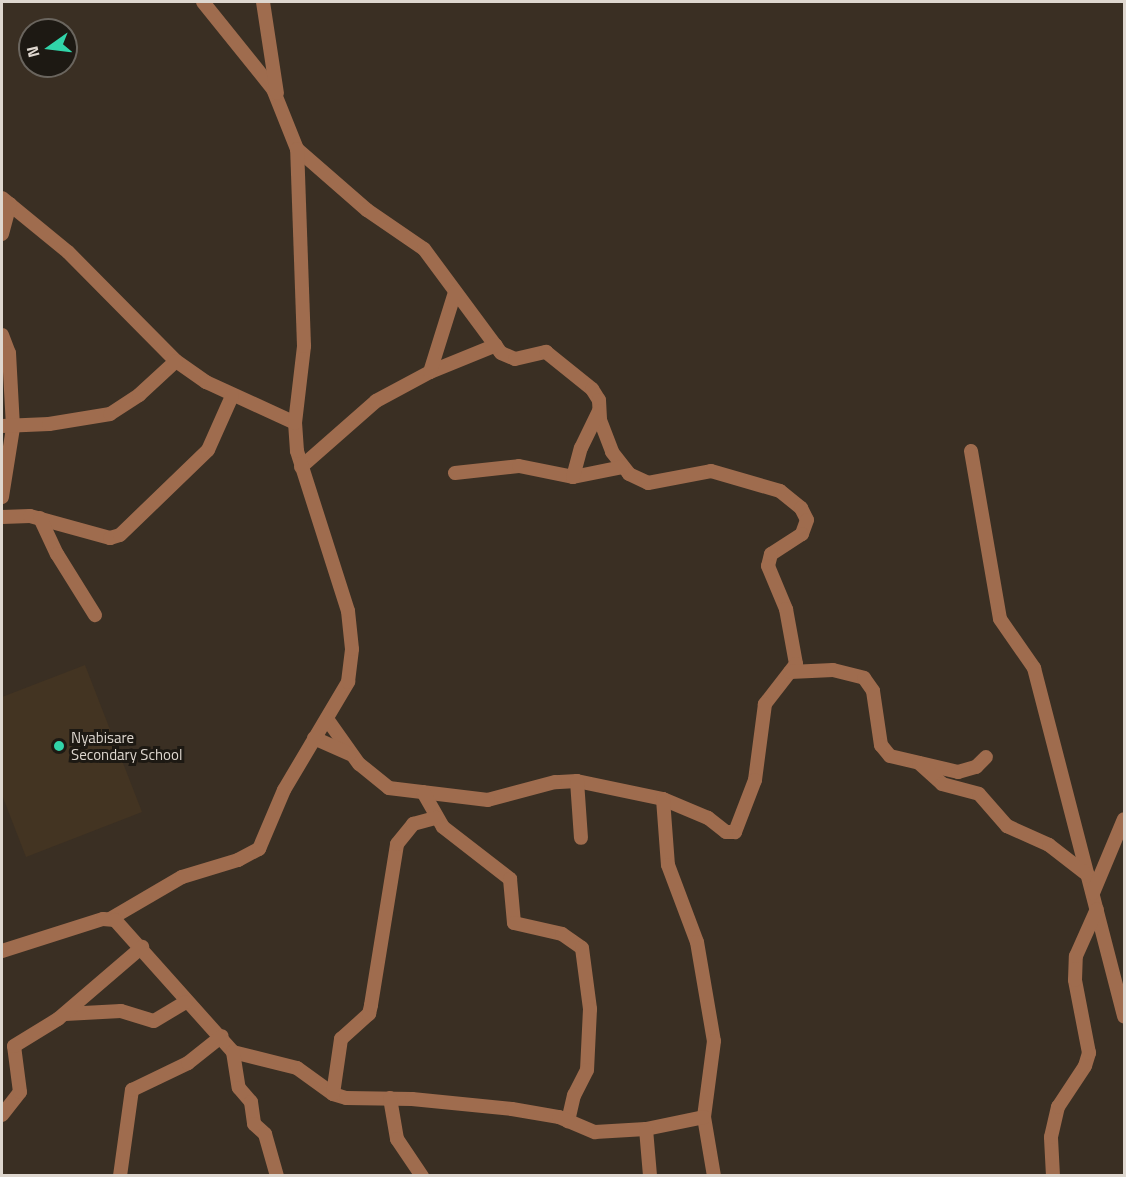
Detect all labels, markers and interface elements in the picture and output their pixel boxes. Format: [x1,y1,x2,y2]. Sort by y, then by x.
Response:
north arrow [18,18,78,78]
text: N [19,44,45,60]
place label: Nyabisare Secondary School [71,728,182,763]
marker: Nyabisare Secondary School [52,739,66,753]

